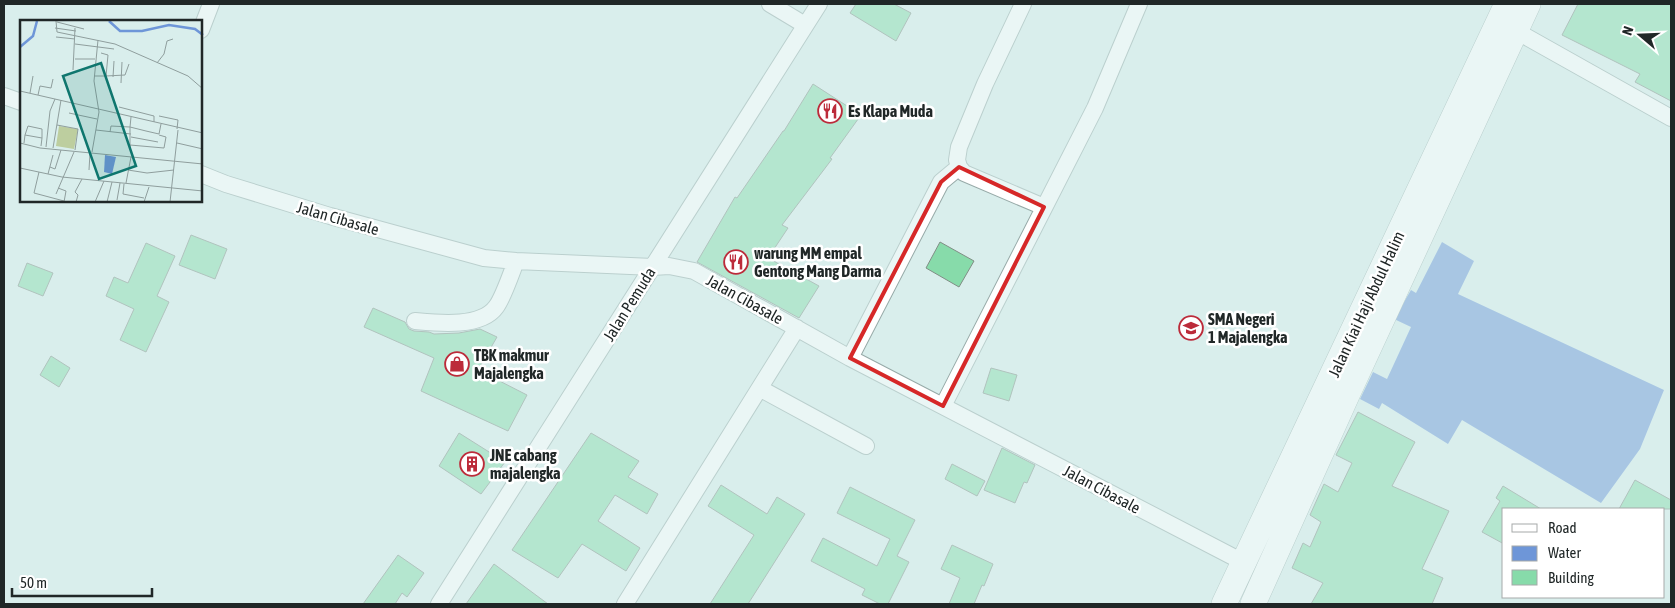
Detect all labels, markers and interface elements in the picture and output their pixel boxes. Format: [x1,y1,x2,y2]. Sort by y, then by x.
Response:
north arrow [1615,10,1665,60]
inset map [20,20,202,202]
text: N [1619,24,1637,37]
restaurant icon: Es Klapa Muda [817,98,843,124]
place label: Es Klapa Muda [848,102,933,120]
street label: Jalan Cibasale [295,198,381,238]
street label: Jalan Kiai Haji Abdul Halim [1324,228,1409,380]
place label: warung MM empal Gentong Mang Darma [754,244,881,280]
restaurant icon: warung MM empal Gentong Mang Darma [723,249,749,275]
street label: Jalan Pemuda [599,264,659,344]
street label: Jalan Cibasale [704,271,786,327]
place label: SMA Negeri 1 Majalengka [1208,310,1287,346]
school or university icon: SMA Negeri 1 Majalengka [1178,315,1204,341]
place label: TBK makmur Majalengka [474,346,549,382]
shop icon: TBK makmur Majalengka [444,351,470,377]
place label: JNE cabang majalengka [489,446,561,482]
building icon: JNE cabang majalengka [459,451,485,477]
street label: Jalan Cibasale [1060,461,1144,517]
legend [1502,508,1665,598]
text: Road [1548,519,1577,536]
text: Water [1548,544,1581,561]
scale bar [12,566,152,598]
text: Building [1548,569,1594,586]
text: 50 m [20,574,47,591]

